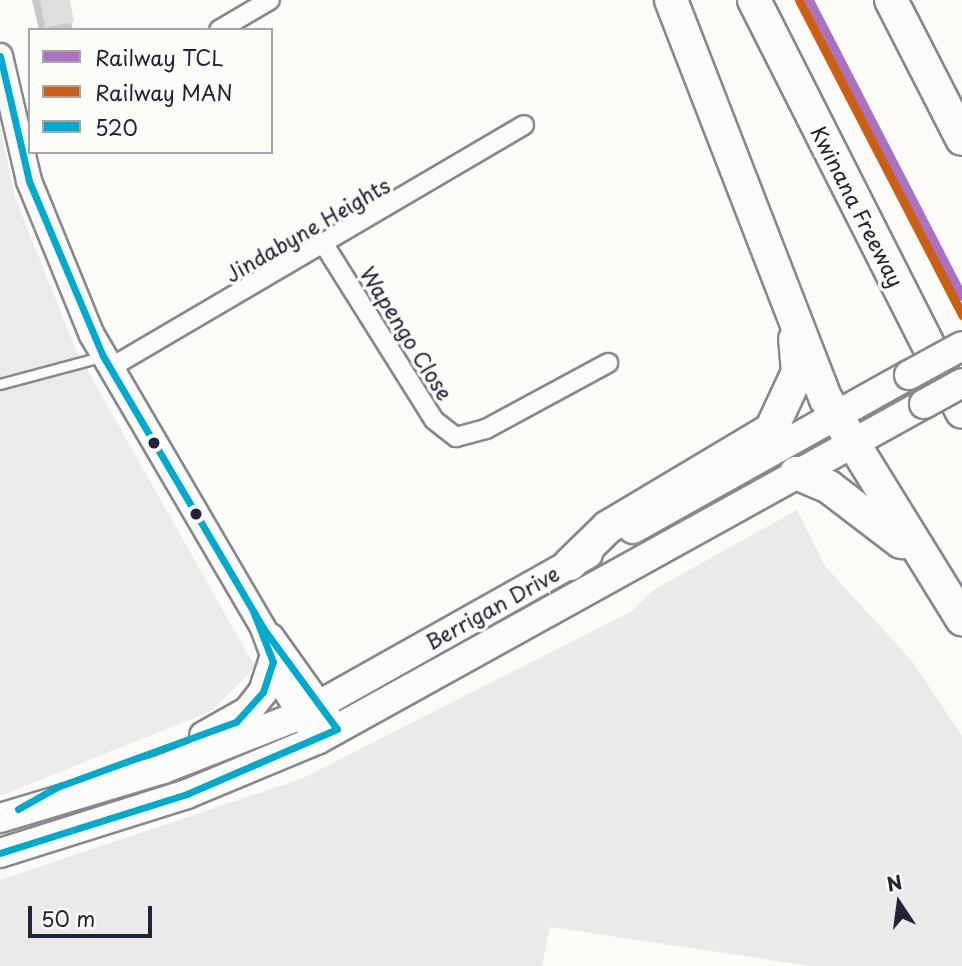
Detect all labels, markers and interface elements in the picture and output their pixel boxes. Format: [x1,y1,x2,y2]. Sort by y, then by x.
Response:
legend [28,28,273,154]
text: Railway TCL [95,41,224,73]
text: Railway MAN [95,76,233,108]
text: 520 [95,111,138,143]
street label: Kwinana Freeway [806,120,910,292]
street label: Jindabyne Heights [220,171,394,287]
street label: Wapengo Close [356,261,458,405]
unlabelled marker [147,436,161,450]
unlabelled marker [189,507,203,521]
street label: Berrigan Drive [421,560,563,654]
text: N [884,867,905,898]
north arrow [864,868,934,938]
scale bar [32,892,156,936]
text: 50 m [41,902,95,934]

